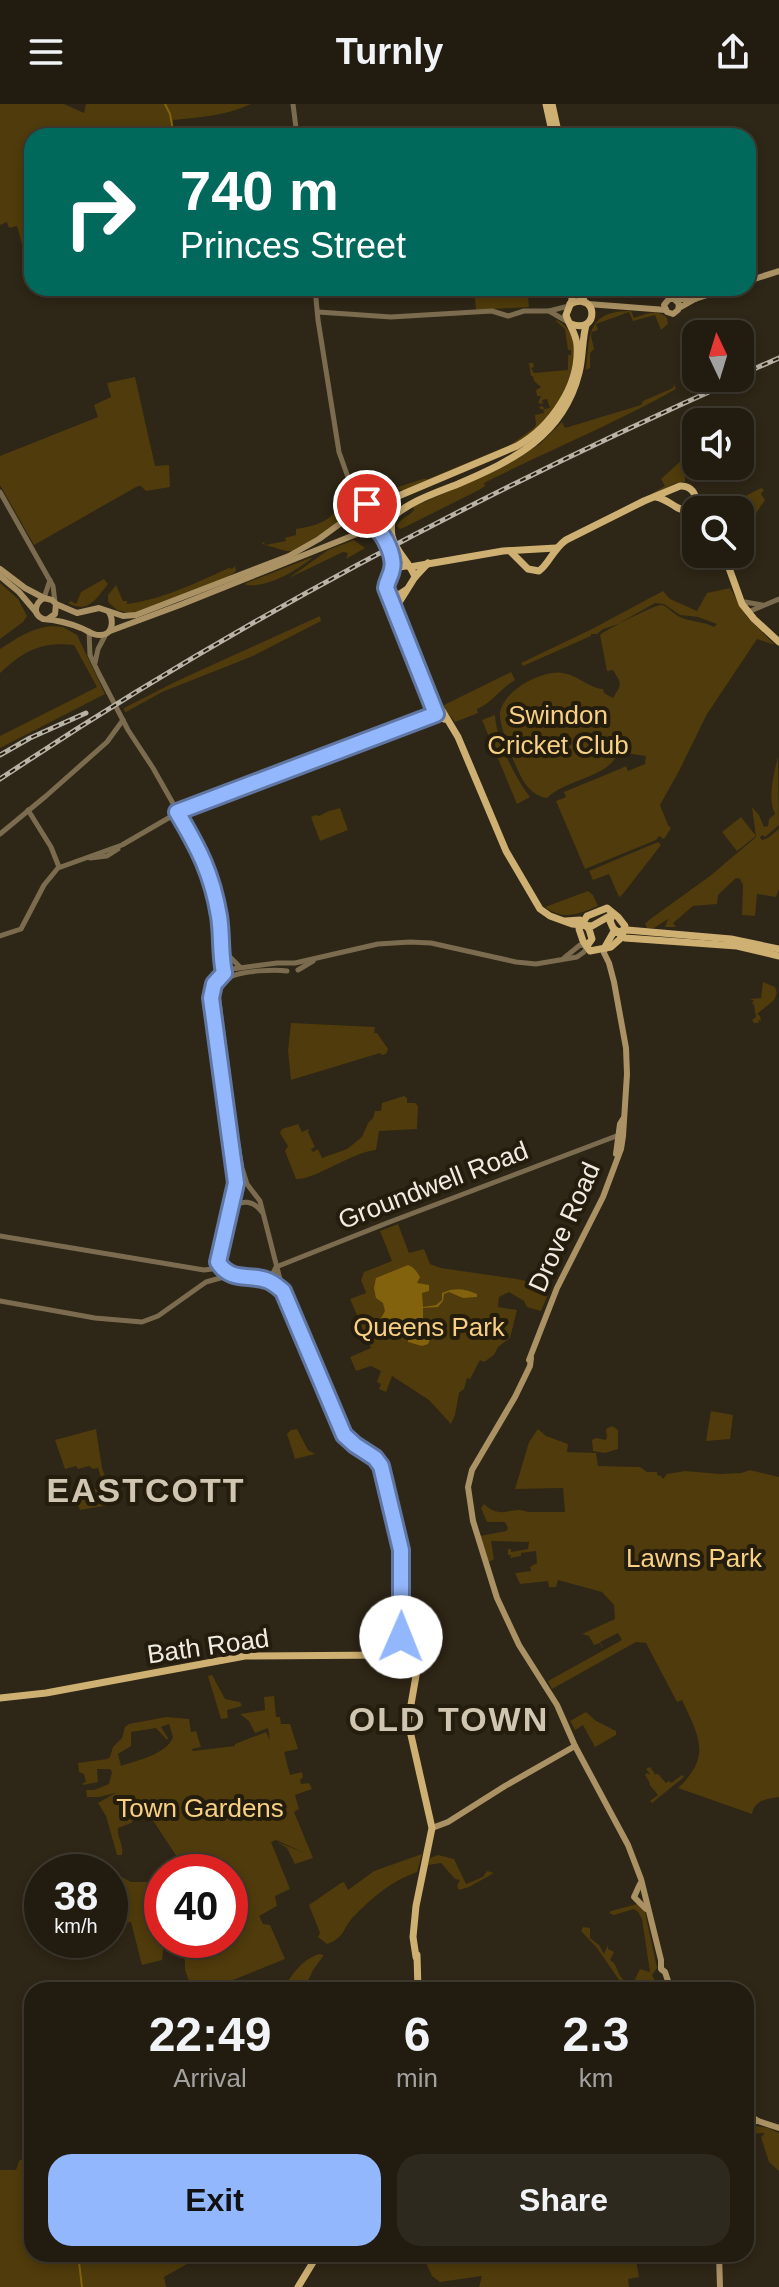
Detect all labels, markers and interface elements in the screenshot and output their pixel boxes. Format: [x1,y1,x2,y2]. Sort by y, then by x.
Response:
icon: menu [24,30,68,74]
icon: share [711,30,755,74]
text: Turnly [336,31,443,72]
text: 740 m [180,159,339,222]
icon: right [48,160,152,264]
text: Princes Street [180,225,406,266]
north arrow [682,320,754,392]
map controls [682,320,754,568]
button: sound [682,408,754,480]
pin [333,470,401,538]
icon: arrive [345,482,389,526]
button: search [682,496,754,568]
park label: Swindon Cricket Club [487,700,629,760]
street label: Groundwell Road [334,1135,532,1235]
street label: Drove Road [522,1158,606,1296]
park label: Queens Park [353,1312,506,1342]
district label: EASTCOTT [46,1471,246,1509]
park label: Lawns Park [626,1543,763,1573]
position arrow [359,1595,443,1679]
street label: Bath Road [145,1623,271,1669]
district label: OLD TOWN [349,1700,549,1738]
park label: Town Gardens [116,1793,284,1823]
speed limit sign: 40 [144,1854,248,1958]
text: 38 [54,1874,98,1918]
text: km/h [54,1915,98,1937]
text: 22:49 [149,2008,271,2061]
text: 6 [404,2008,430,2061]
text: 2.3 [563,2008,629,2061]
text: Arrival [173,2063,247,2093]
text: min [396,2063,438,2093]
text: km [579,2063,613,2093]
button: Exit [48,2154,381,2246]
button: Share [397,2154,730,2246]

